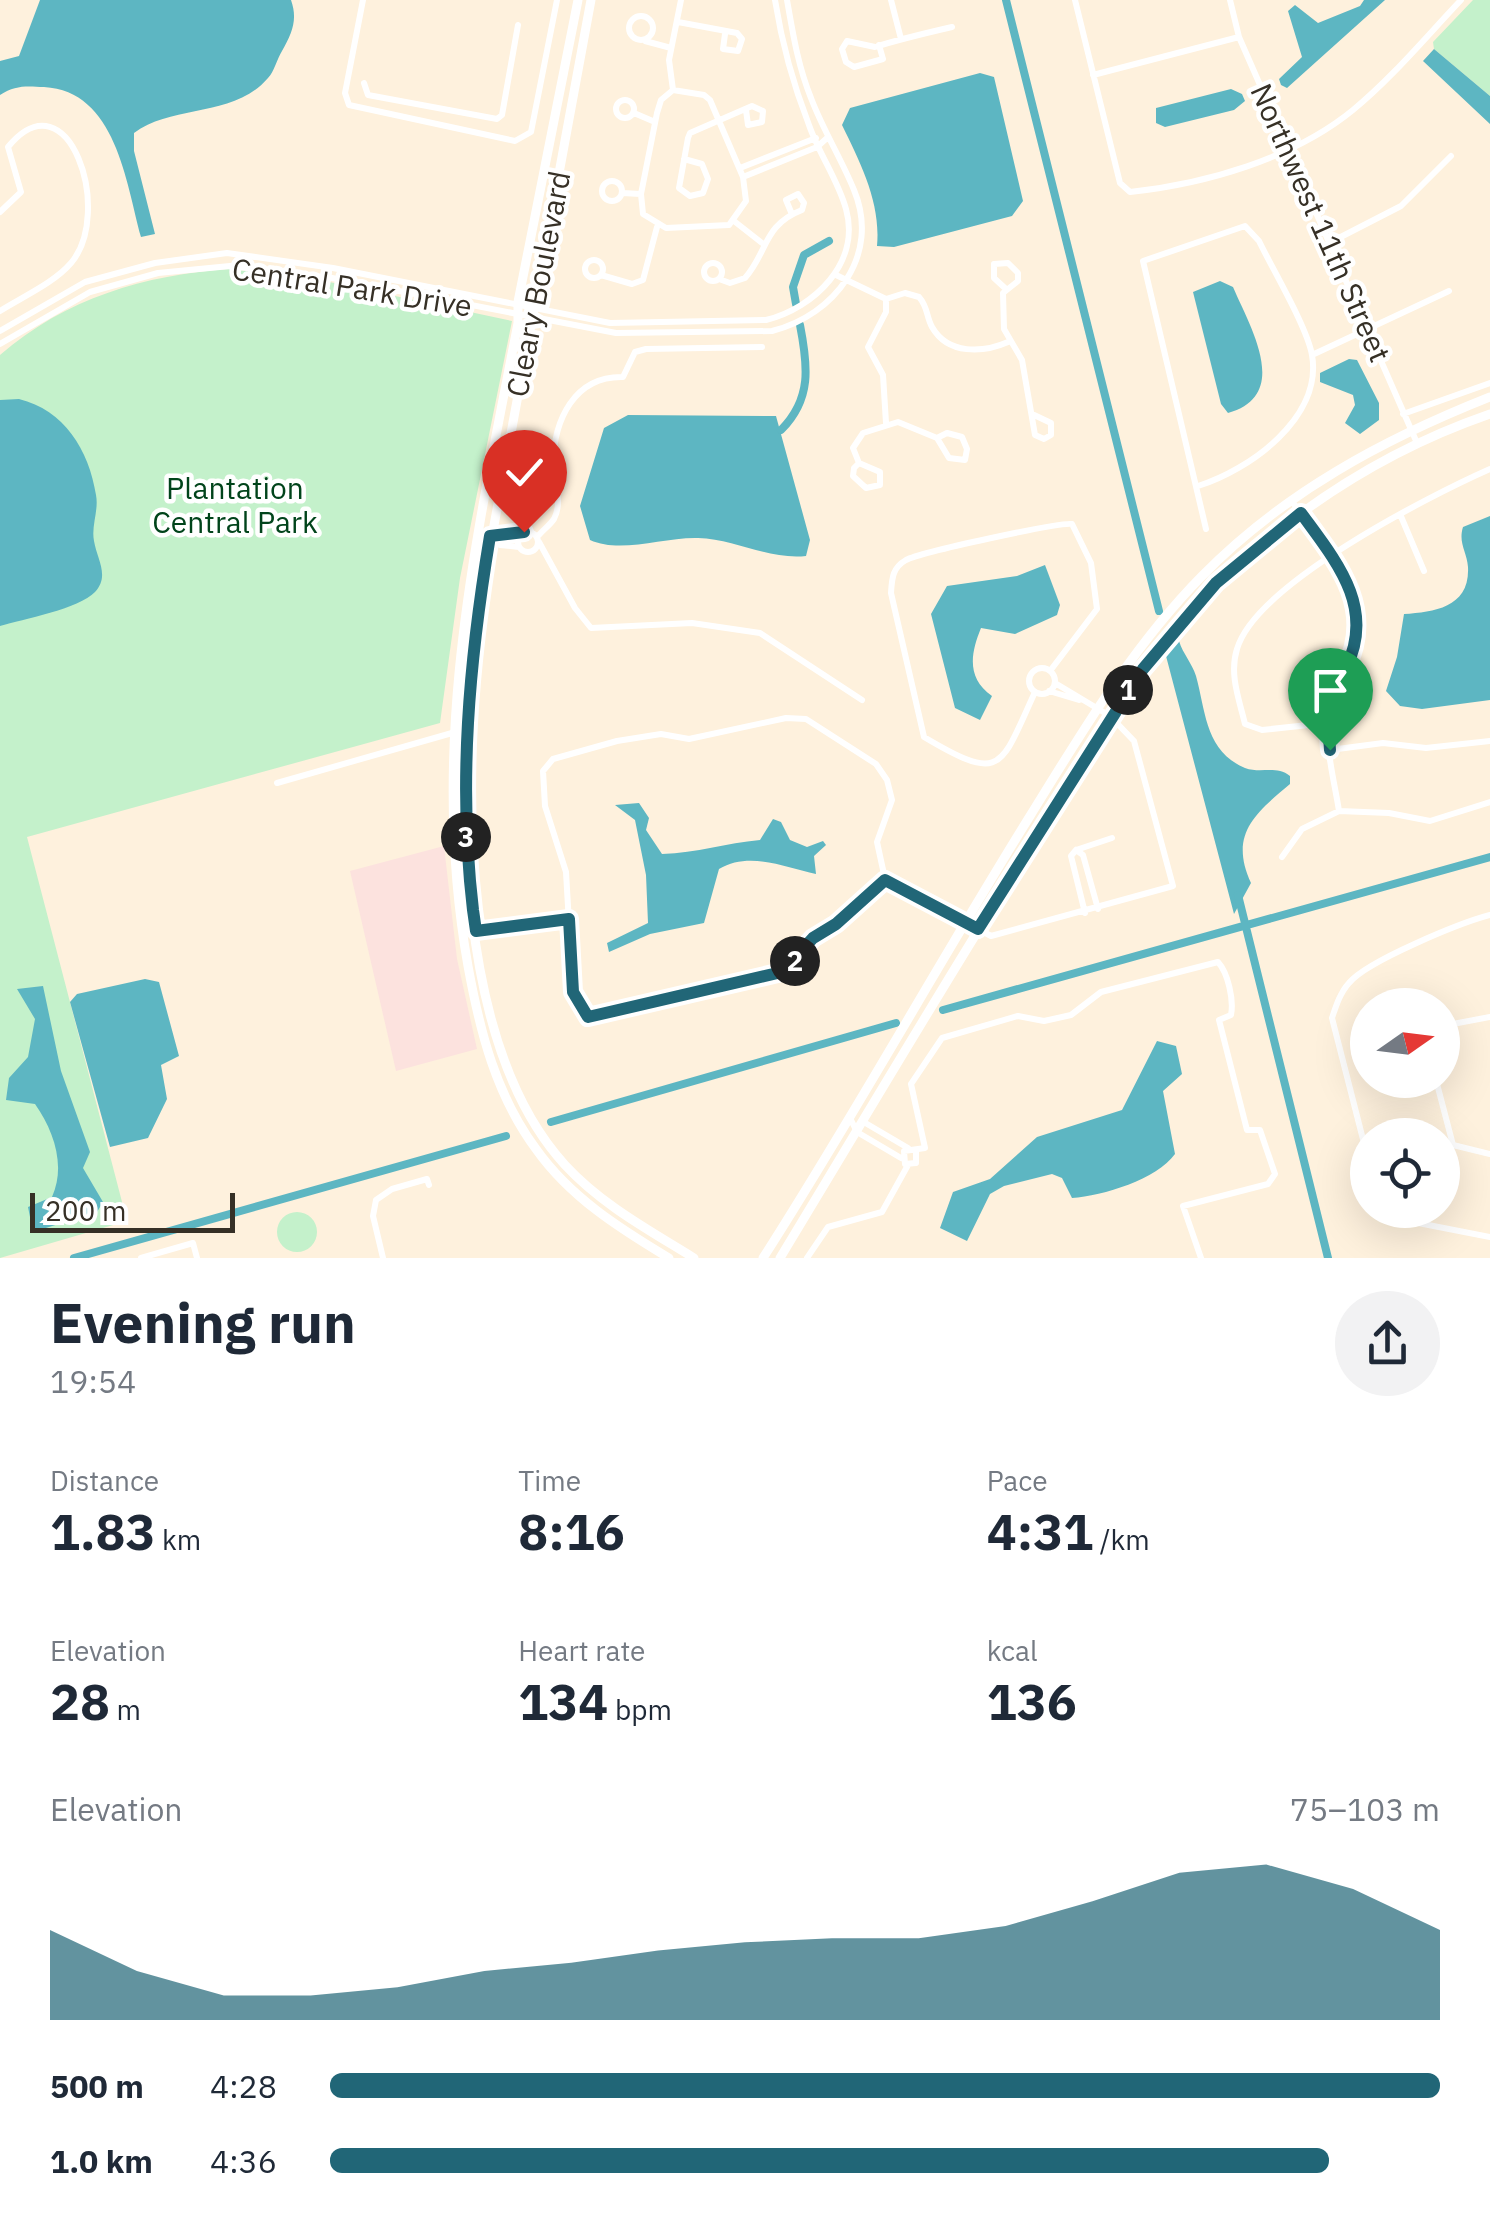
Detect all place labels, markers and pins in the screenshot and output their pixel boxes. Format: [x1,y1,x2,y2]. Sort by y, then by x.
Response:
pin [482,430,567,533]
pin [1288,648,1373,751]
pin: 1 [1103,665,1153,715]
pin: 3 [441,812,491,862]
pin: 2 [770,936,820,986]

